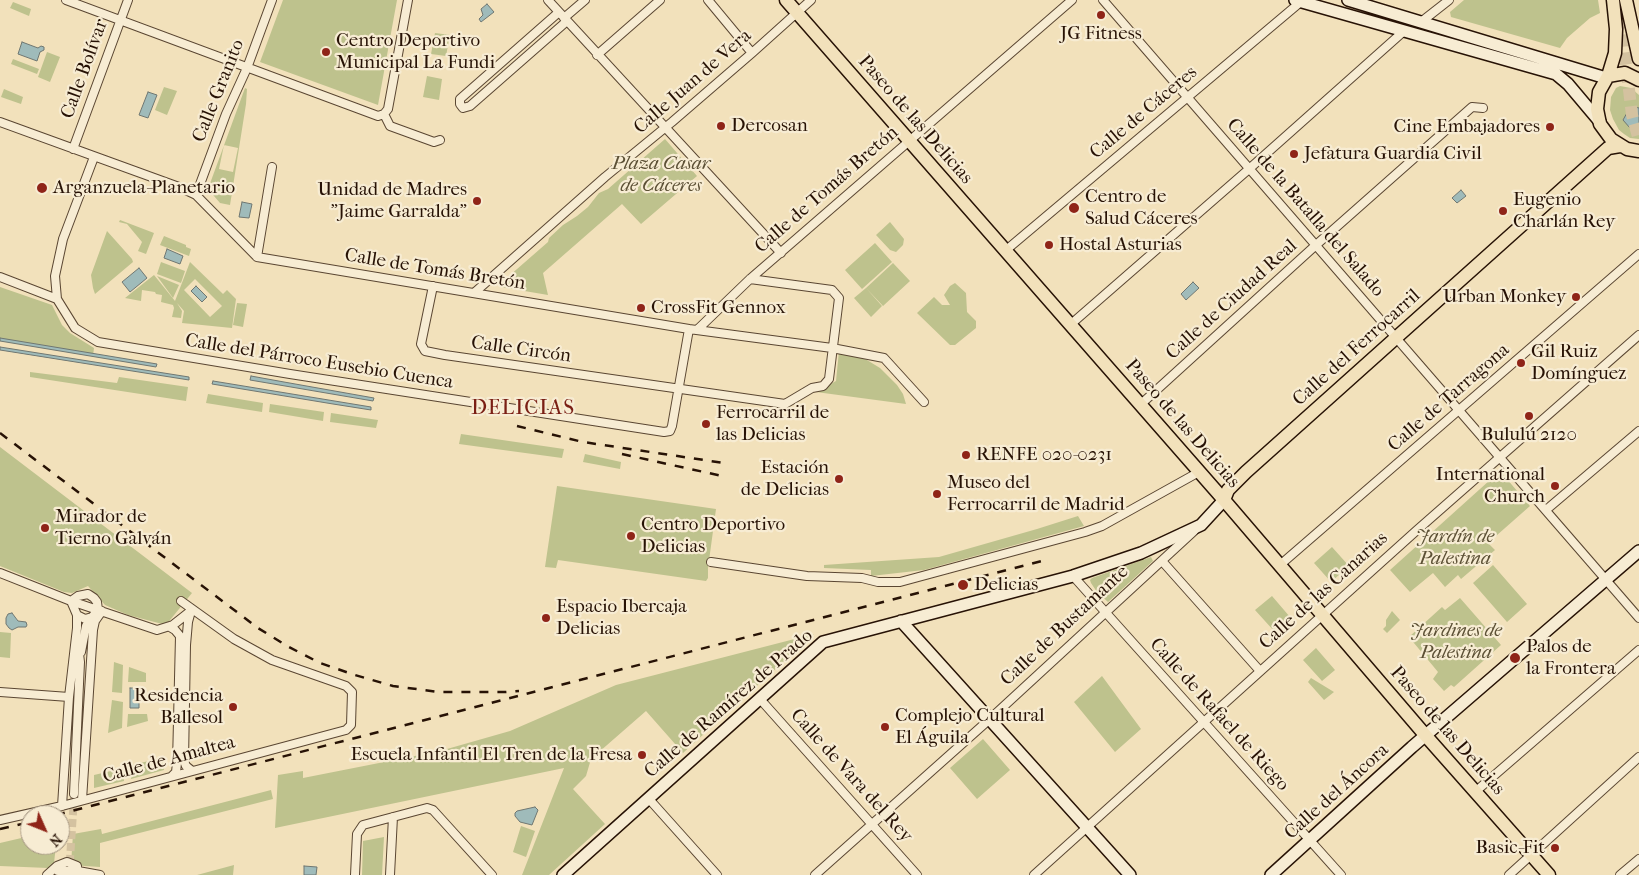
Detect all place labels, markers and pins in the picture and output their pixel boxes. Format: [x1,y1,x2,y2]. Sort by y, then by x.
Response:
marker: JG Fitness [1095,9,1107,21]
place label: JG Fitness [1060,23,1142,45]
place label: Centro Deportivo Municipal La Fundi [336,30,495,74]
marker: Centro Deportivo Municipal La Fundi [320,46,332,58]
place label: Dercosan [731,115,808,137]
place label: Cine Embajadores [1393,116,1540,138]
marker: Dercosan [715,120,727,132]
marker: Cine Embajadores [1544,121,1556,133]
place label: Jefatura Guardia Civil [1304,143,1482,165]
marker: Jefatura Guardia Civil [1288,148,1300,160]
place label: Arganzuela-Planetario [53,177,235,199]
place label: Unidad de Madres "Jaime Garralda" [317,179,467,223]
marker: Arganzuela-Planetario [35,181,49,195]
place label: Centro de Salud Cáceres [1085,186,1198,230]
place label: Eugenio Charlán Rey [1513,189,1615,233]
marker: Unidad de Madres "Jaime Garralda" [471,195,483,207]
marker: Centro de Salud Cáceres [1067,201,1081,215]
marker: Eugenio Charlán Rey [1497,205,1509,217]
place label: Hostal Asturias [1059,234,1182,256]
marker: Hostal Asturias [1043,239,1055,251]
place label: Urban Monkey [1443,286,1566,308]
marker: Urban Monkey [1570,291,1582,303]
place label: CrossFit Gennox [651,297,786,319]
marker: CrossFit Gennox [635,302,647,314]
place label: Gil Ruiz Domínguez [1531,341,1626,385]
marker: Gil Ruiz Domínguez [1515,357,1527,369]
place label: Ferrocarril de las Delicias [716,402,829,446]
marker: Bululú 2120 [1523,410,1535,422]
marker: Ferrocarril de las Delicias [700,418,712,430]
place label: Bululú 2120 [1481,424,1577,446]
place label: RENFE 020-0231 [976,444,1112,466]
marker: RENFE 020-0231 [960,449,972,461]
place label: Estación de Delicias [741,457,829,501]
place label: International Church [1436,464,1545,508]
place label: Museo del Ferrocarril de Madrid [947,472,1125,516]
marker: Estación de Delicias [833,473,845,485]
marker: International Church [1549,480,1561,492]
marker: Museo del Ferrocarril de Madrid [931,488,943,500]
place label: Mirador de Tierno Galván [55,506,171,550]
place label: Centro Deportivo Delicias [641,514,785,558]
marker: Mirador de Tierno Galván [39,522,51,534]
marker: Centro Deportivo Delicias [625,530,637,542]
place label: Delicias [974,574,1038,596]
marker: Delicias [956,578,970,592]
place label: Espacio Ibercaja Delicias [556,596,687,640]
marker: Espacio Ibercaja Delicias [540,612,552,624]
place label: Palos de la Frontera [1526,636,1616,680]
marker: Palos de la Frontera [1508,651,1522,665]
place label: Residencia Ballesol [134,685,223,729]
marker: Residencia Ballesol [227,701,239,713]
place label: Complejo Cultural El Águila [895,705,1045,749]
marker: Complejo Cultural El Águila [879,721,891,733]
place label: Escuela Infantil El Tren de la Fresa [351,744,632,766]
marker: Escuela Infantil El Tren de la Fresa [636,749,648,761]
place label: Basic-Fit [1476,837,1545,859]
marker: Basic-Fit [1549,842,1561,854]

